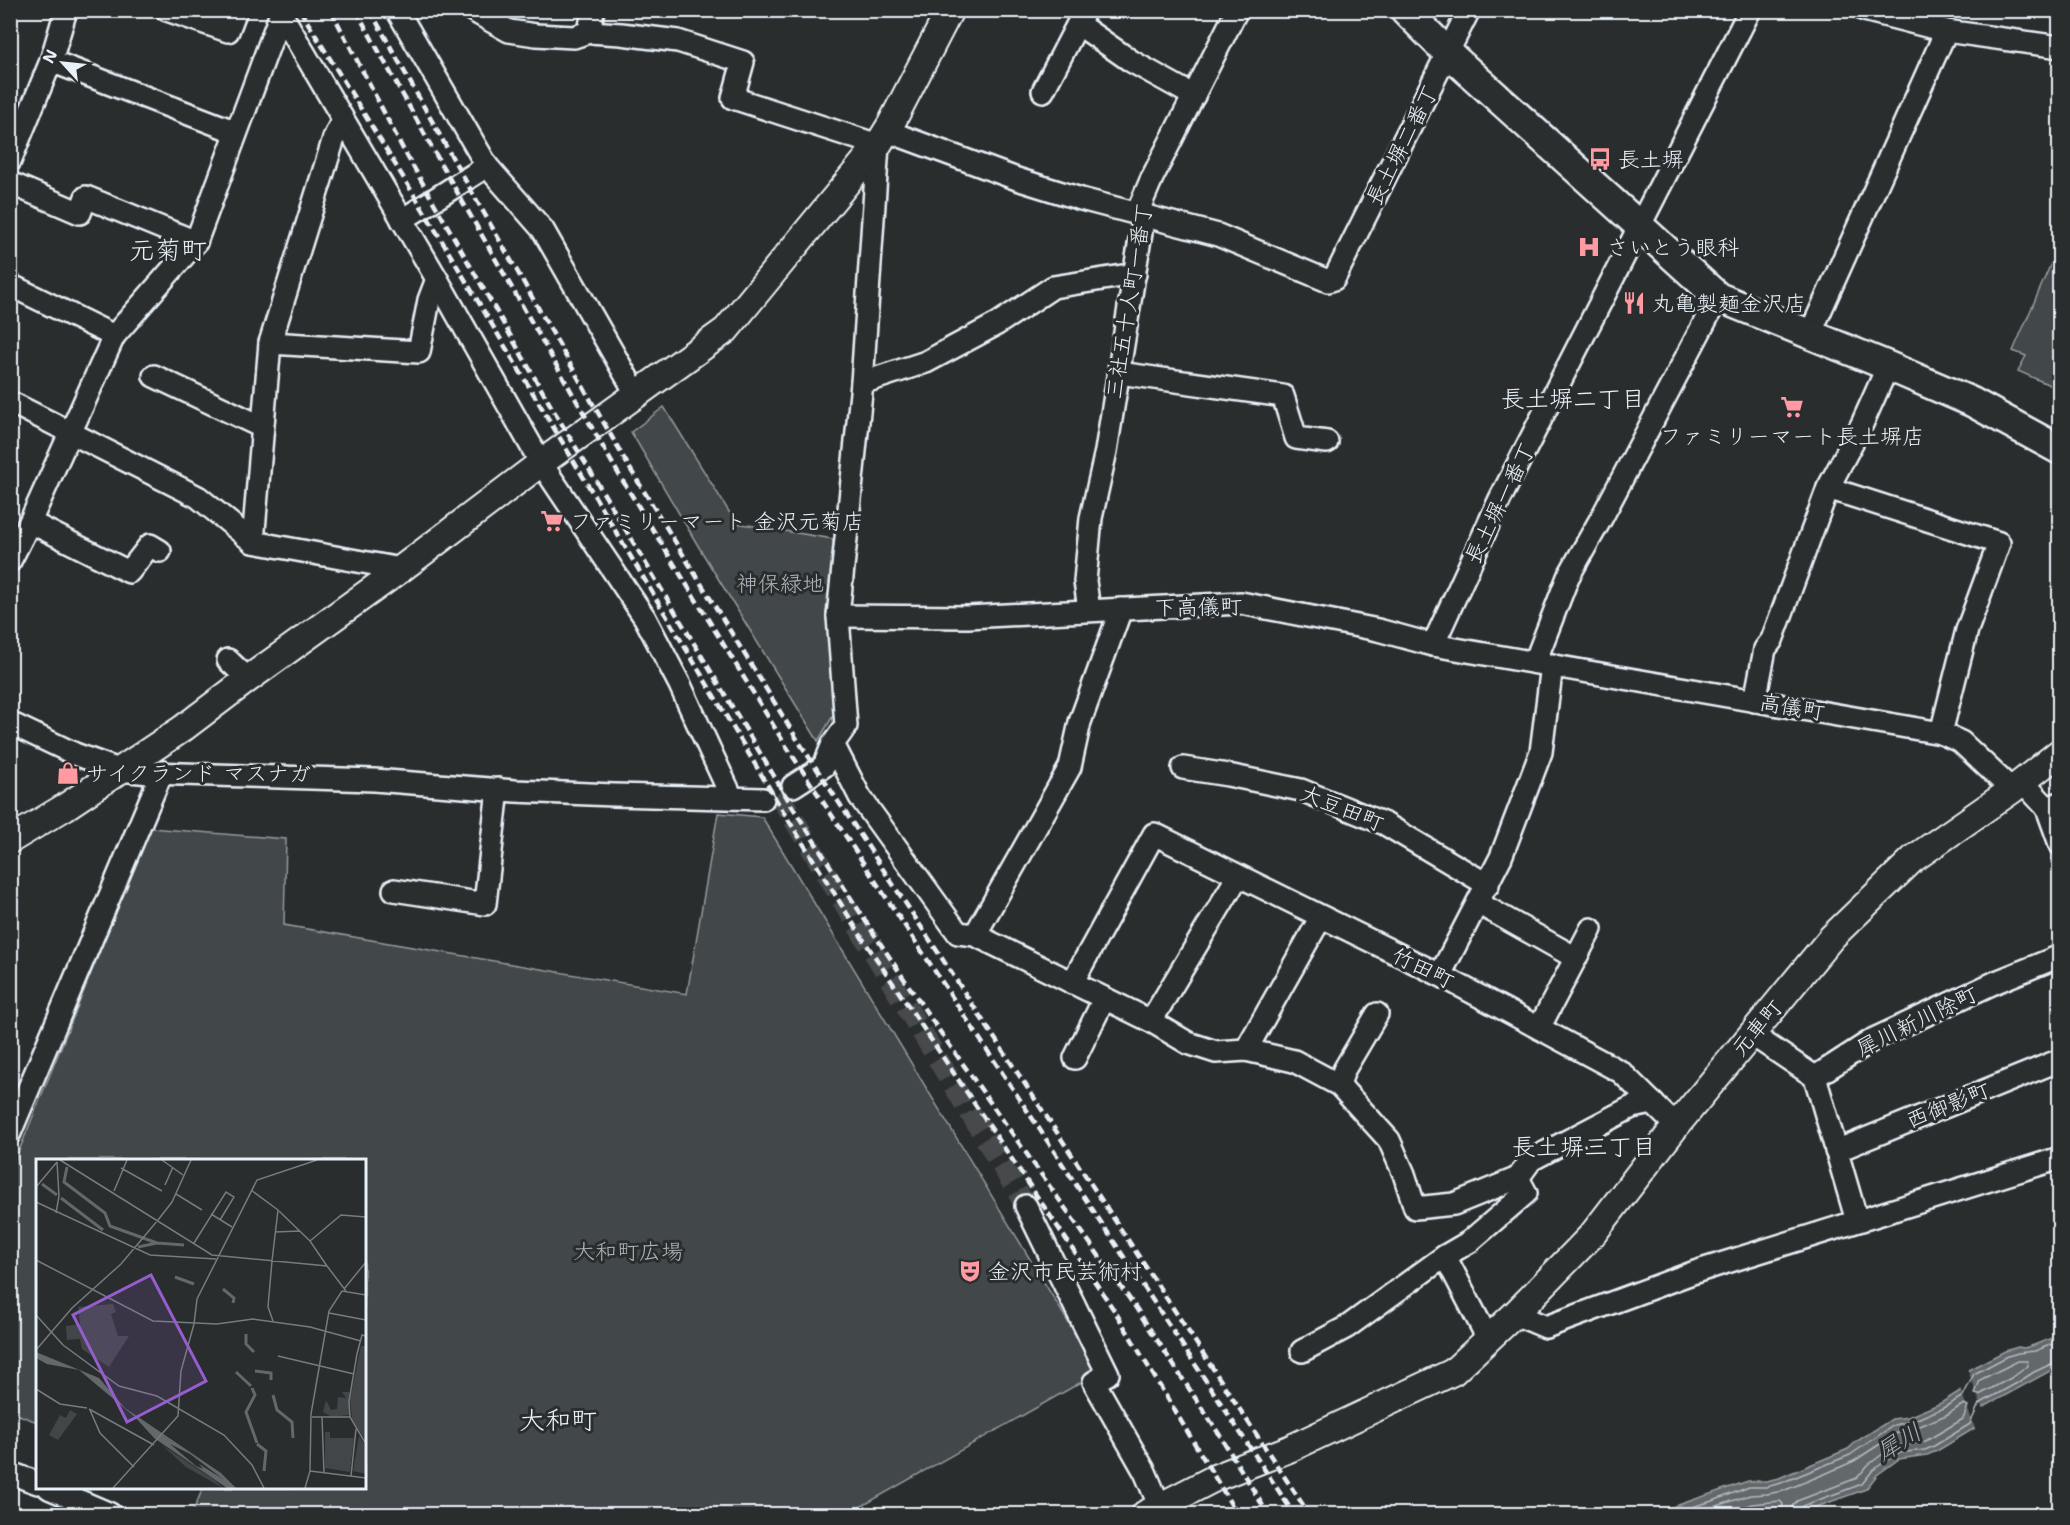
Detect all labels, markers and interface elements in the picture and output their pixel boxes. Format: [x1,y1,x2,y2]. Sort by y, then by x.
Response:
north arrow [33,33,93,93]
text: N [38,46,62,67]
street label: 長土塀二番丁 [1359,80,1445,210]
place label: 長土塀 [1618,145,1684,174]
bus stop icon: 長土塀 [1587,146,1613,172]
street label: 三社五十人町一番丁 [1099,201,1159,401]
district label: 元菊町 [129,232,207,267]
place label: さいとう眼科 [1607,233,1739,262]
hospital icon: さいとう眼科 [1576,234,1602,260]
place label: 丸亀製麺金沢店 [1652,289,1806,318]
restaurant icon: 丸亀製麺金沢店 [1621,290,1647,316]
district label: 長土塀二丁目 [1501,383,1645,415]
supermarket icon: ファミリーマート長土塀店 [1779,394,1805,420]
place label: ファミリーマート長土塀店 [1660,422,1924,451]
street label: 長土塀一番丁 [1458,437,1542,569]
place label: ファミリーマート 金沢元菊店 [570,507,864,536]
supermarket icon: ファミリーマート 金沢元菊店 [539,508,565,534]
park label: 神保緑地 [736,569,824,598]
street label: 下高儀町 [1154,592,1242,622]
street label: 高儀町 [1757,687,1827,727]
place label: サイクランド マスナガ [86,759,311,788]
shop icon: サイクランド マスナガ [55,760,81,786]
street label: 大豆田町 [1296,778,1388,838]
street label: 竹田町 [1387,940,1459,996]
street label: 犀川新川除町 [1851,979,1983,1063]
street label: 元車町 [1725,993,1789,1063]
street label: 西御影町 [1902,1075,1994,1135]
district label: 長土塀三丁目 [1512,1131,1656,1163]
inset map [36,1159,366,1489]
park label: 大和町広場 [573,1237,683,1266]
place label: 金沢市民芸術村 [988,1257,1142,1286]
theatre icon: 金沢市民芸術村 [957,1258,983,1284]
district label: 大和町 [519,1402,597,1437]
water label: 犀川 [1870,1416,1928,1468]

